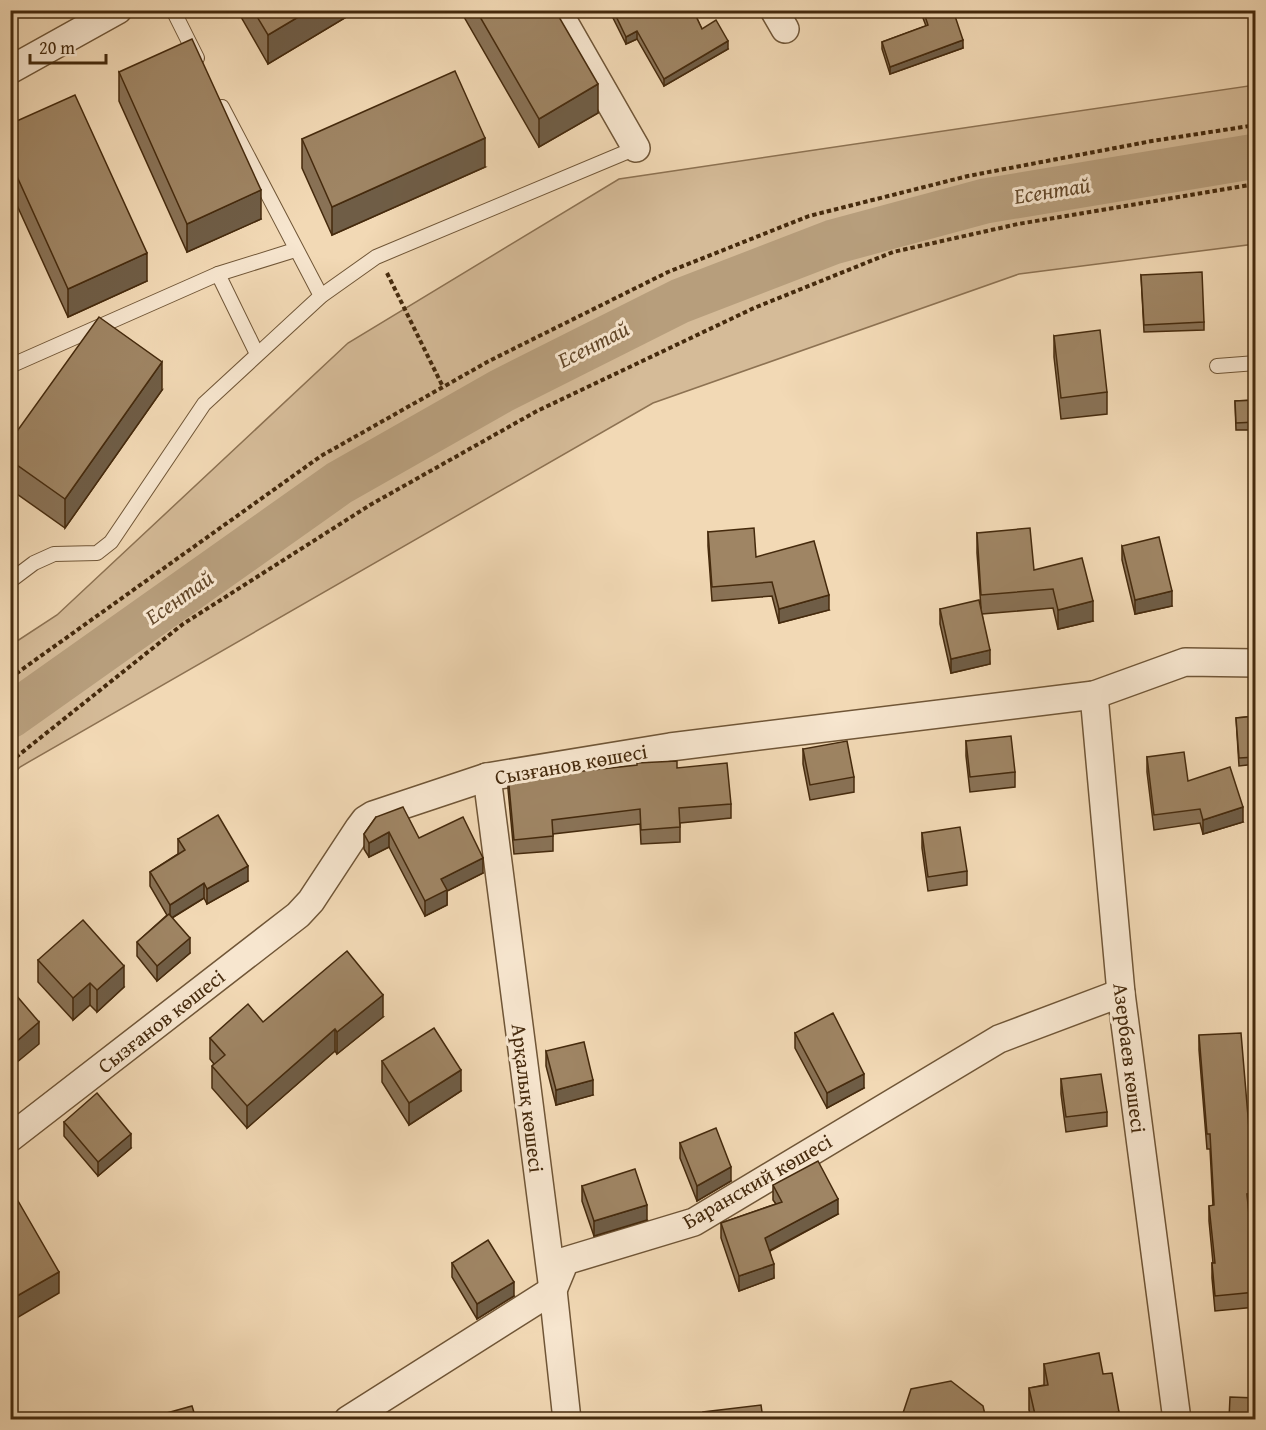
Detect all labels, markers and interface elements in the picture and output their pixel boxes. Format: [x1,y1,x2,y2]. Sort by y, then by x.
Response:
scale bar [30,27,106,65]
text: 20 m [39,34,75,61]
water label: Есентай [1011,168,1092,212]
water label: Есентай [551,312,635,376]
water label: Есентай [138,562,220,633]
street label: Сызғанов көшесі [492,735,650,793]
street label: Сызғанов көшесі [91,961,232,1081]
street label: Азербаев көшесі [1105,981,1155,1135]
street label: Арқалық көшесі [503,1022,553,1174]
street label: Баранский көшесі [677,1126,838,1236]

